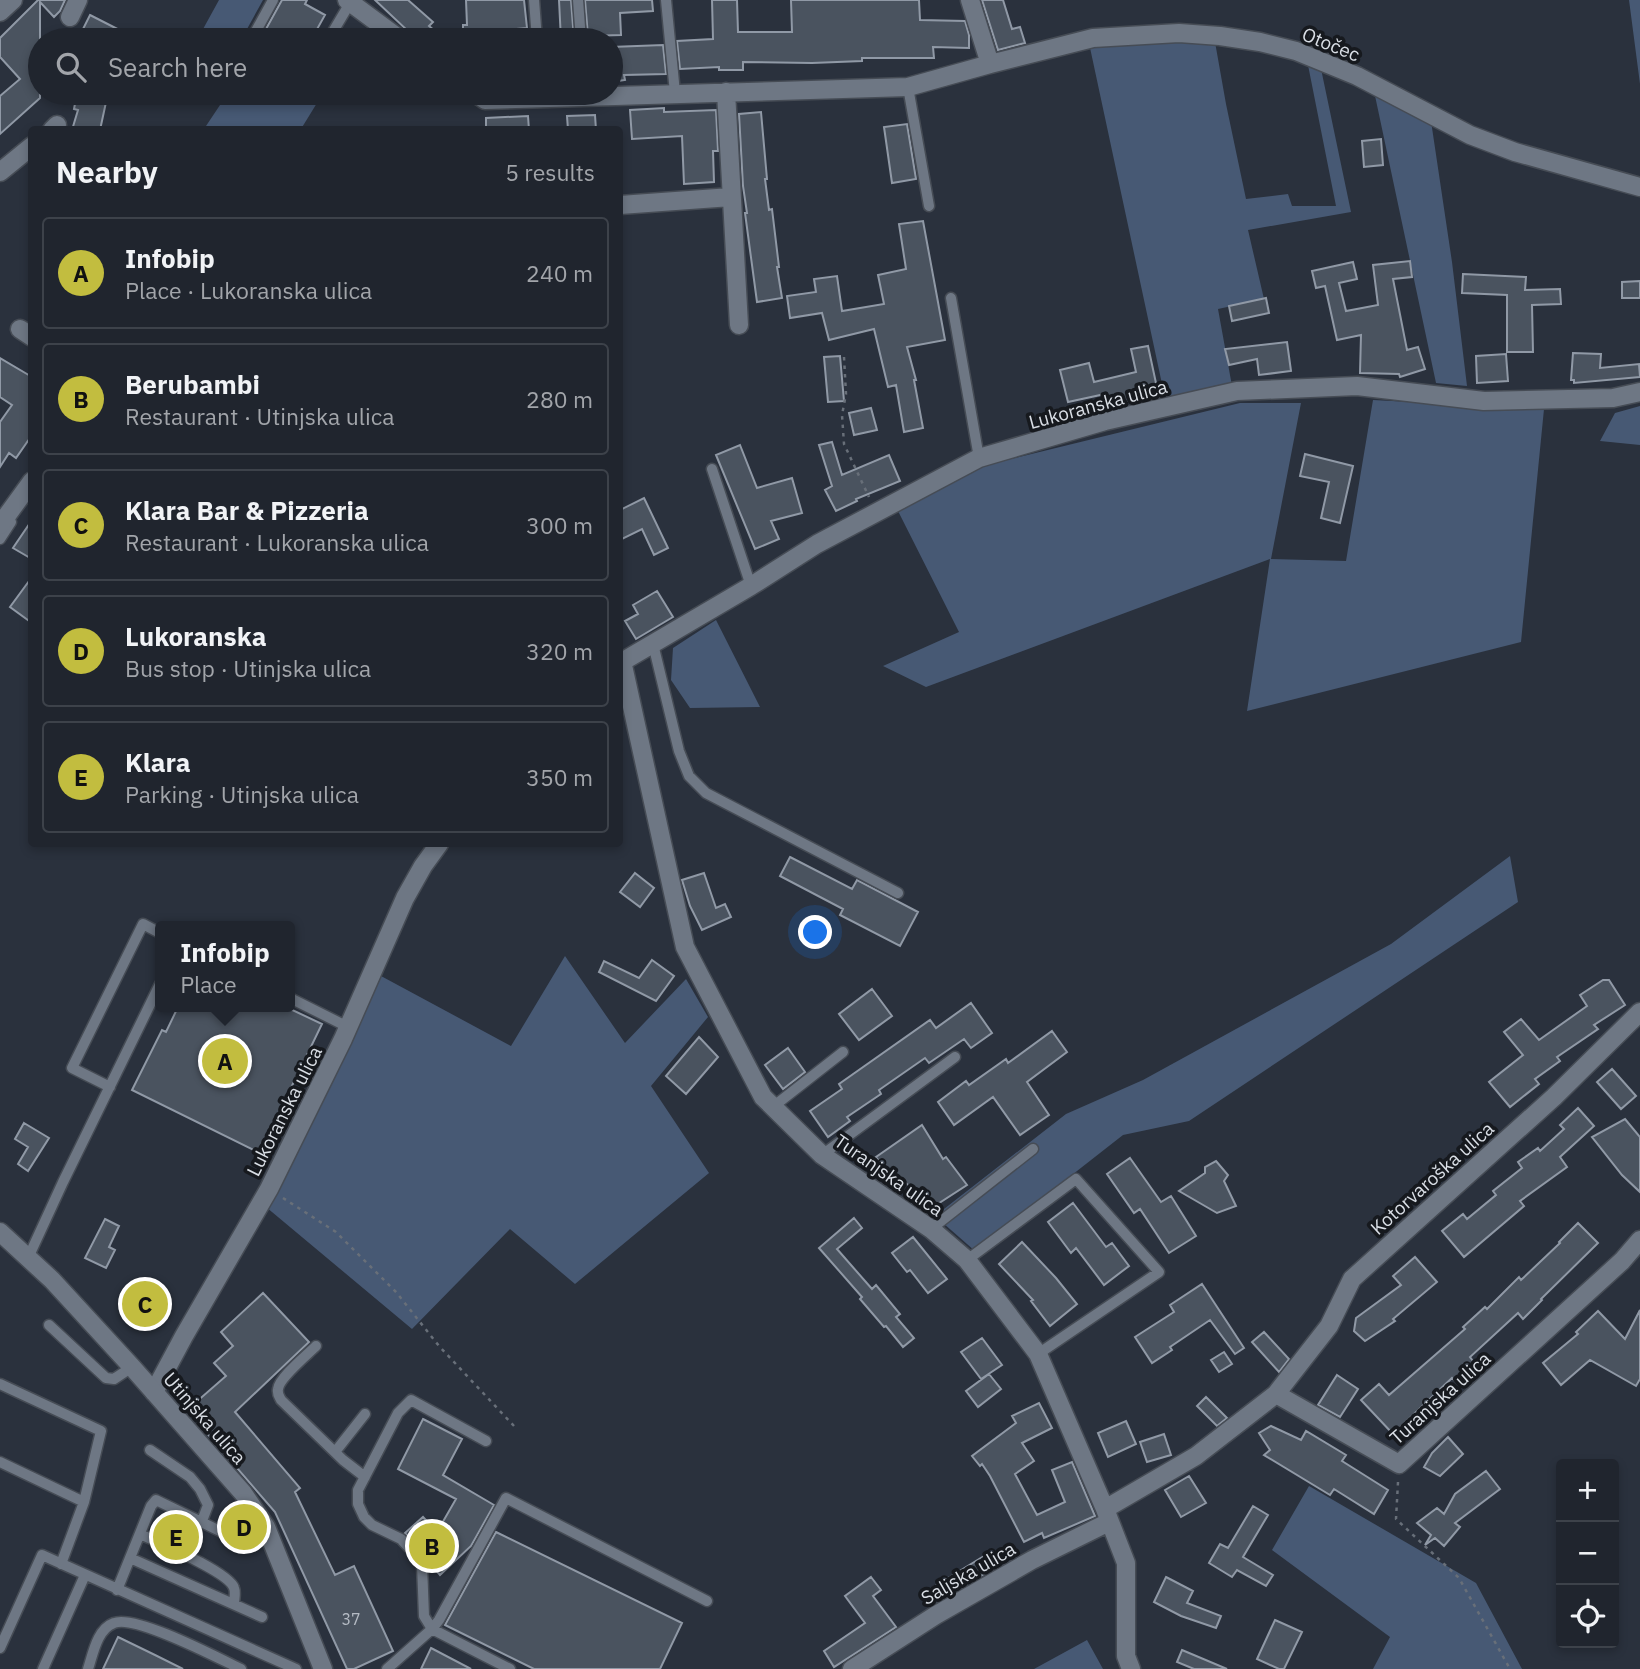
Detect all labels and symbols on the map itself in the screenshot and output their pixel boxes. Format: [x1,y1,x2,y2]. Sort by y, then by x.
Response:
street label: Otočec [1299,22,1364,67]
street label: Lukoranska ulica [1026,374,1170,434]
your location [798,915,832,949]
pin: A [202,1035,248,1087]
street label: Lukoranska ulica [241,1042,327,1180]
street label: Kotorvaroška ulica [1365,1116,1499,1240]
street label: Turanjska ulica [830,1129,948,1221]
pin: C [122,1278,168,1330]
street label: Turanjska ulica [1385,1346,1495,1450]
street label: Utinjska ulica [159,1367,251,1469]
pin: D [221,1501,267,1553]
pin: E [153,1511,199,1563]
pin: B [409,1520,455,1572]
street label: Saljska ulica [916,1536,1020,1610]
house number: 37 [341,1609,361,1629]

